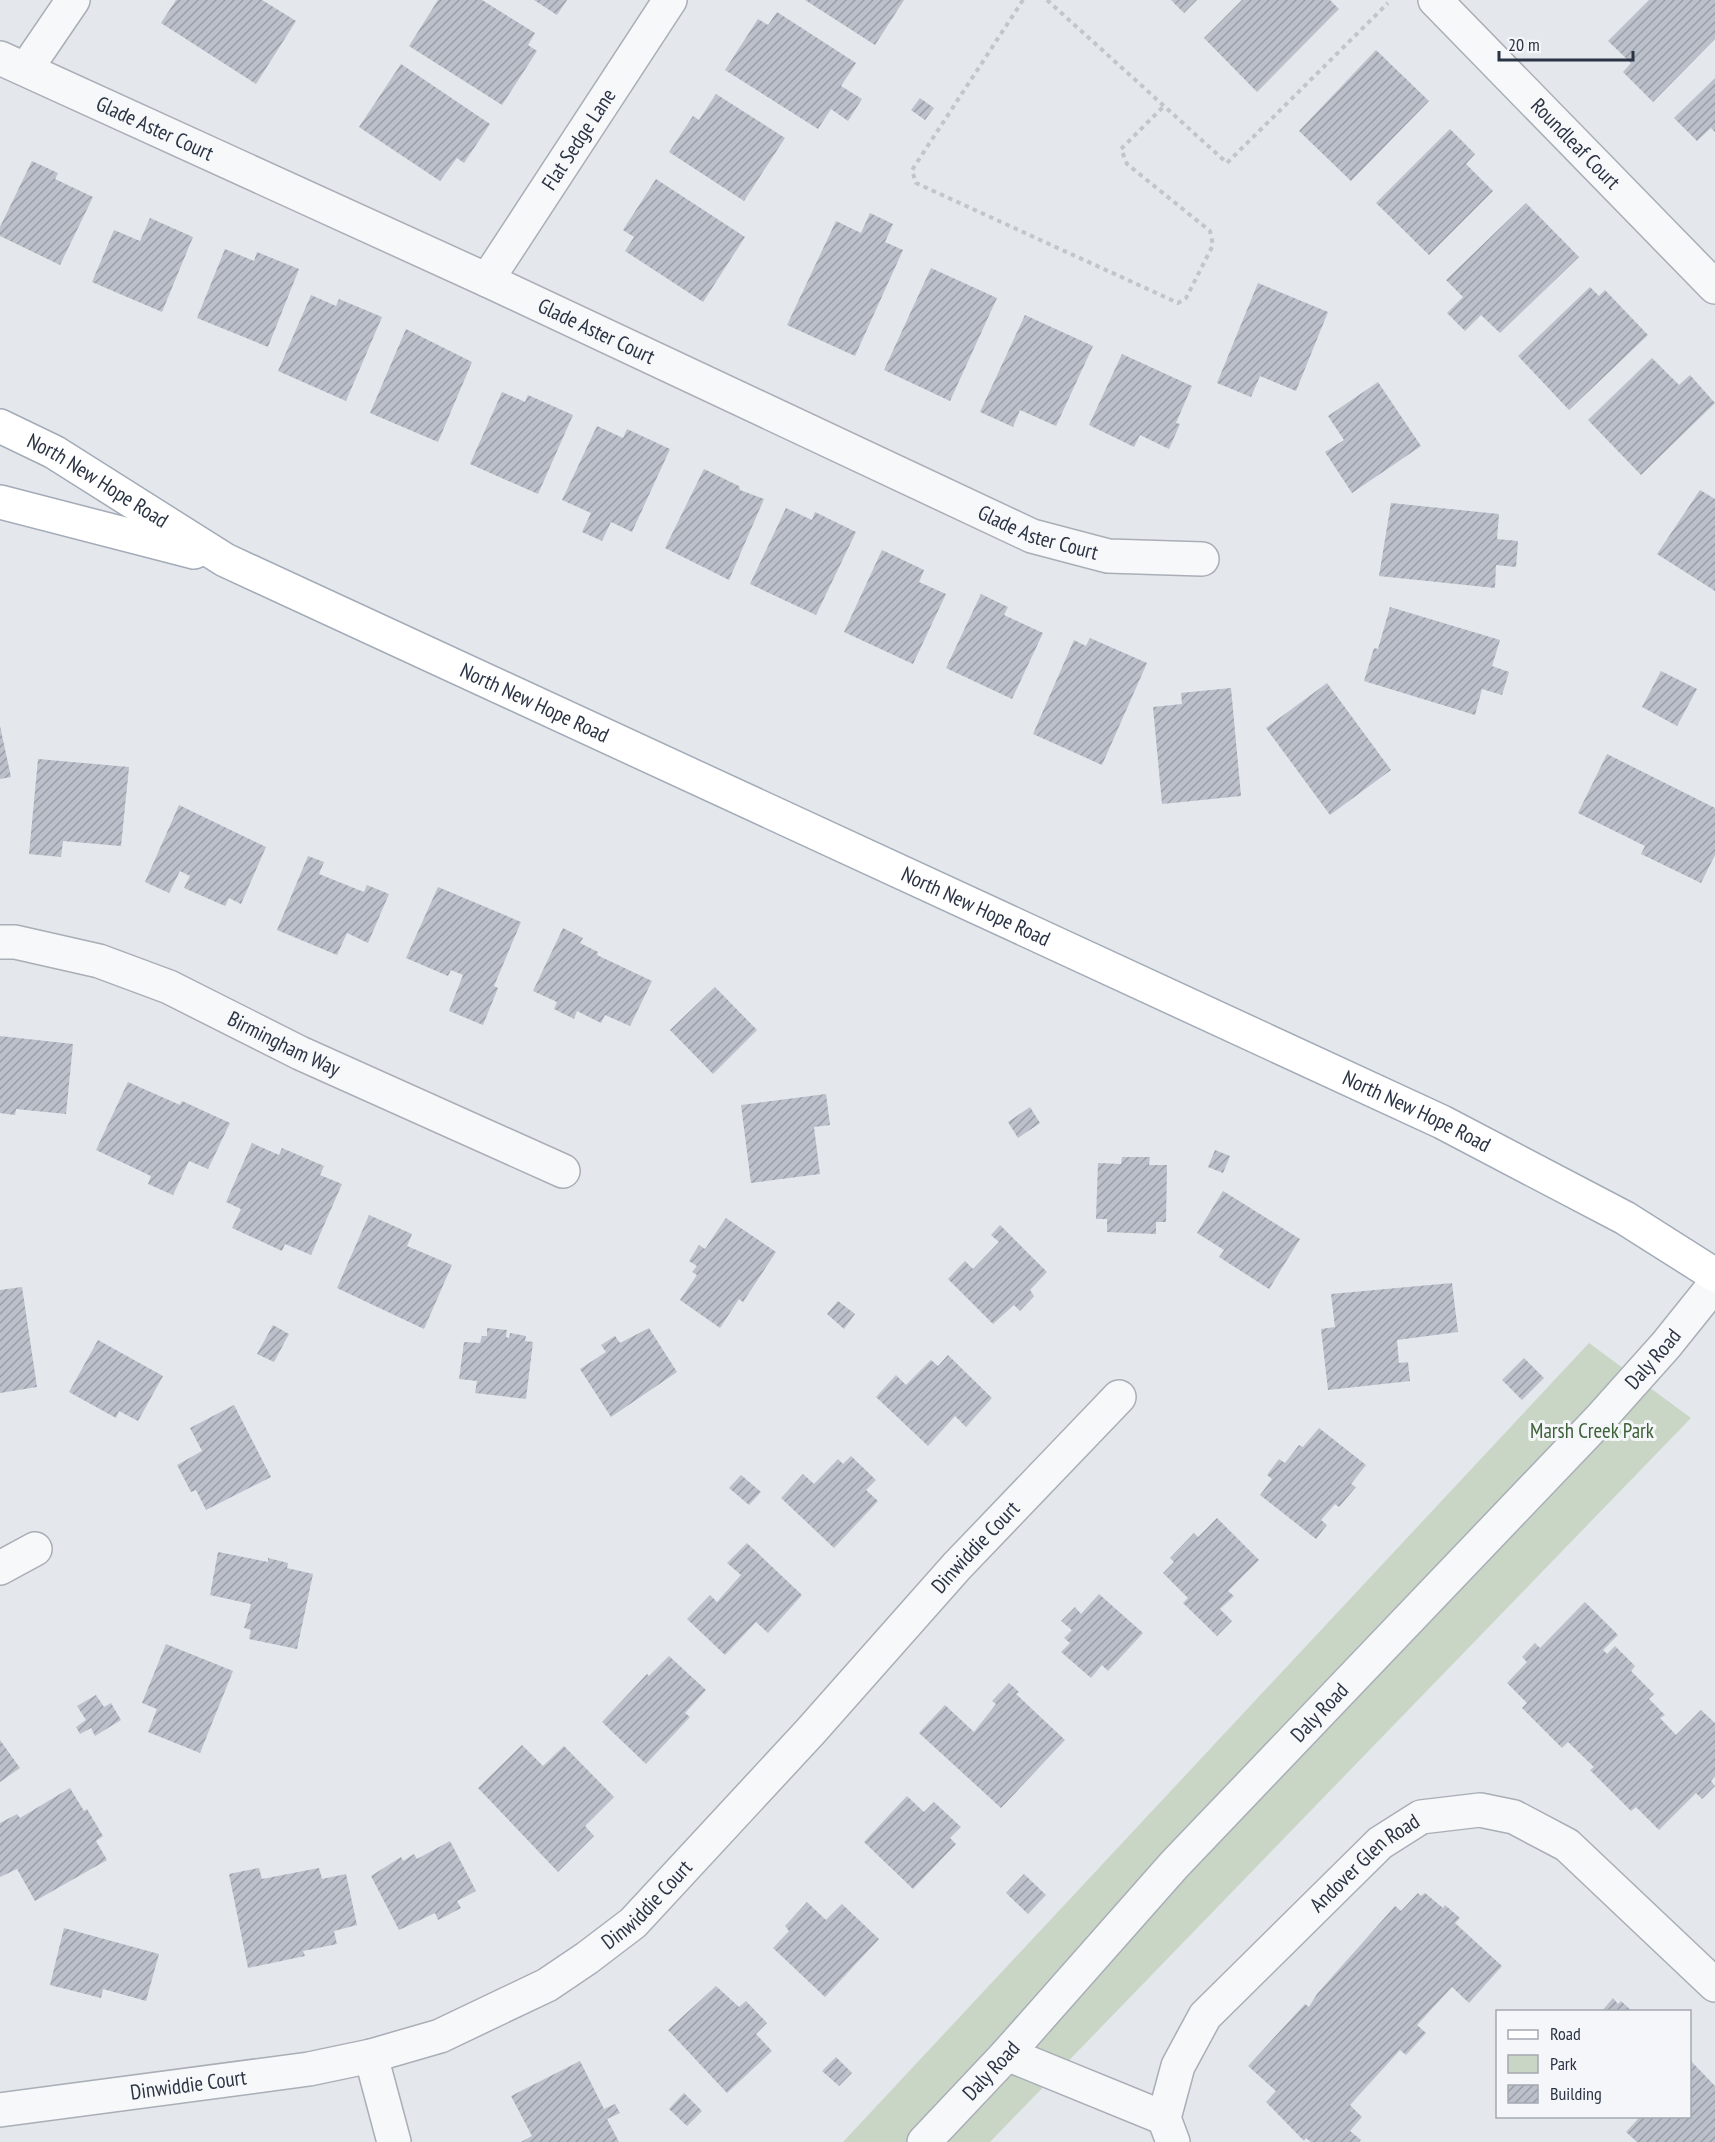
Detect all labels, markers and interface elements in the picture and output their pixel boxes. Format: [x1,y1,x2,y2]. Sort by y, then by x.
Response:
scale bar [1499,24,1632,62]
text: 20 m [1508,33,1540,56]
street label: Flat Sedge Lane [535,83,622,195]
street label: Glade Aster Court [92,90,218,167]
street label: Roundleaf Court [1525,92,1626,195]
street label: Glade Aster Court [534,292,660,370]
street label: North New Hope Road [23,427,174,534]
street label: Glade Aster Court [974,498,1101,566]
street label: North New Hope Road [456,656,613,748]
street label: North New Hope Road [897,860,1055,952]
street label: Birmingham Way [223,1005,345,1082]
street label: North New Hope Road [1338,1064,1495,1158]
street label: Daly Road [1619,1323,1687,1395]
park label: Marsh Creek Park [1530,1417,1654,1444]
street label: Dinwiddie Court [925,1495,1025,1599]
street label: Daly Road [1285,1677,1354,1748]
street label: Andover Glen Road [1304,1807,1425,1918]
street label: Dinwiddie Court [596,1854,698,1955]
legend [1496,2010,1691,2118]
text: Road [1550,2022,1581,2045]
street label: Daly Road [956,2035,1025,2106]
text: Park [1550,2052,1577,2075]
street label: Dinwiddie Court [129,2063,248,2106]
text: Building [1550,2082,1602,2105]

